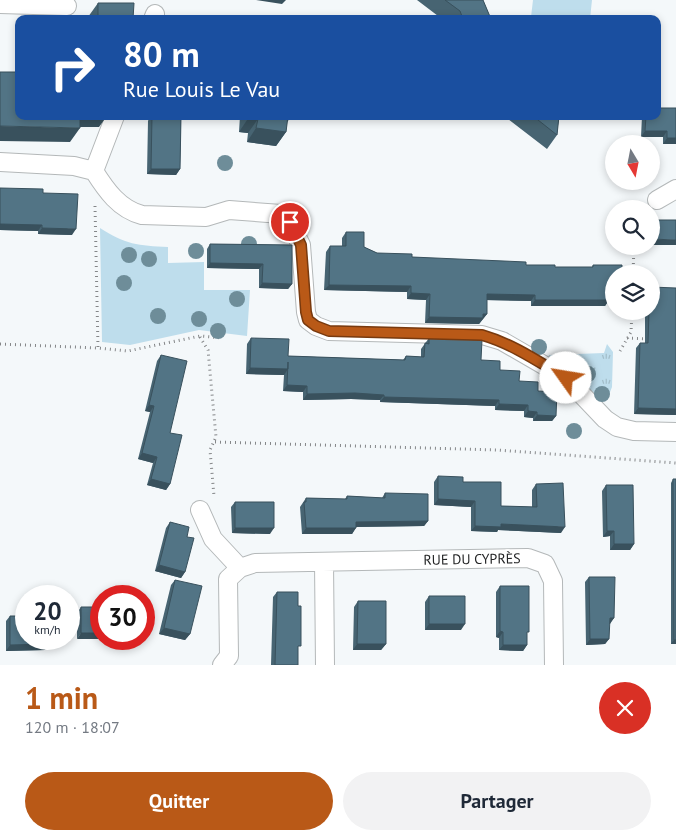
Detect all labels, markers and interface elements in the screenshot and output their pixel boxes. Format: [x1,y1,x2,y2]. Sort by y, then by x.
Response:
text: 80 m [123,31,200,77]
icon: right [40,35,105,100]
text: Rue Louis Le Vau [123,75,280,103]
north arrow [605,135,660,190]
map controls [605,135,660,320]
button: search [605,200,660,255]
pin [269,201,311,243]
icon: arrive [276,208,304,236]
button: layers [605,265,660,320]
position arrow [539,351,591,403]
street label: RUE DU CYPRÈS [423,549,521,569]
speed limit sign: 30 [90,585,155,650]
text: 20 [33,595,62,627]
text: km/h [34,622,61,637]
text: 1 min [25,678,98,717]
button: close [599,682,651,734]
text: 120 m · 18:07 [25,717,120,737]
button: Quitter [25,772,333,830]
button: Partager [343,772,651,830]

